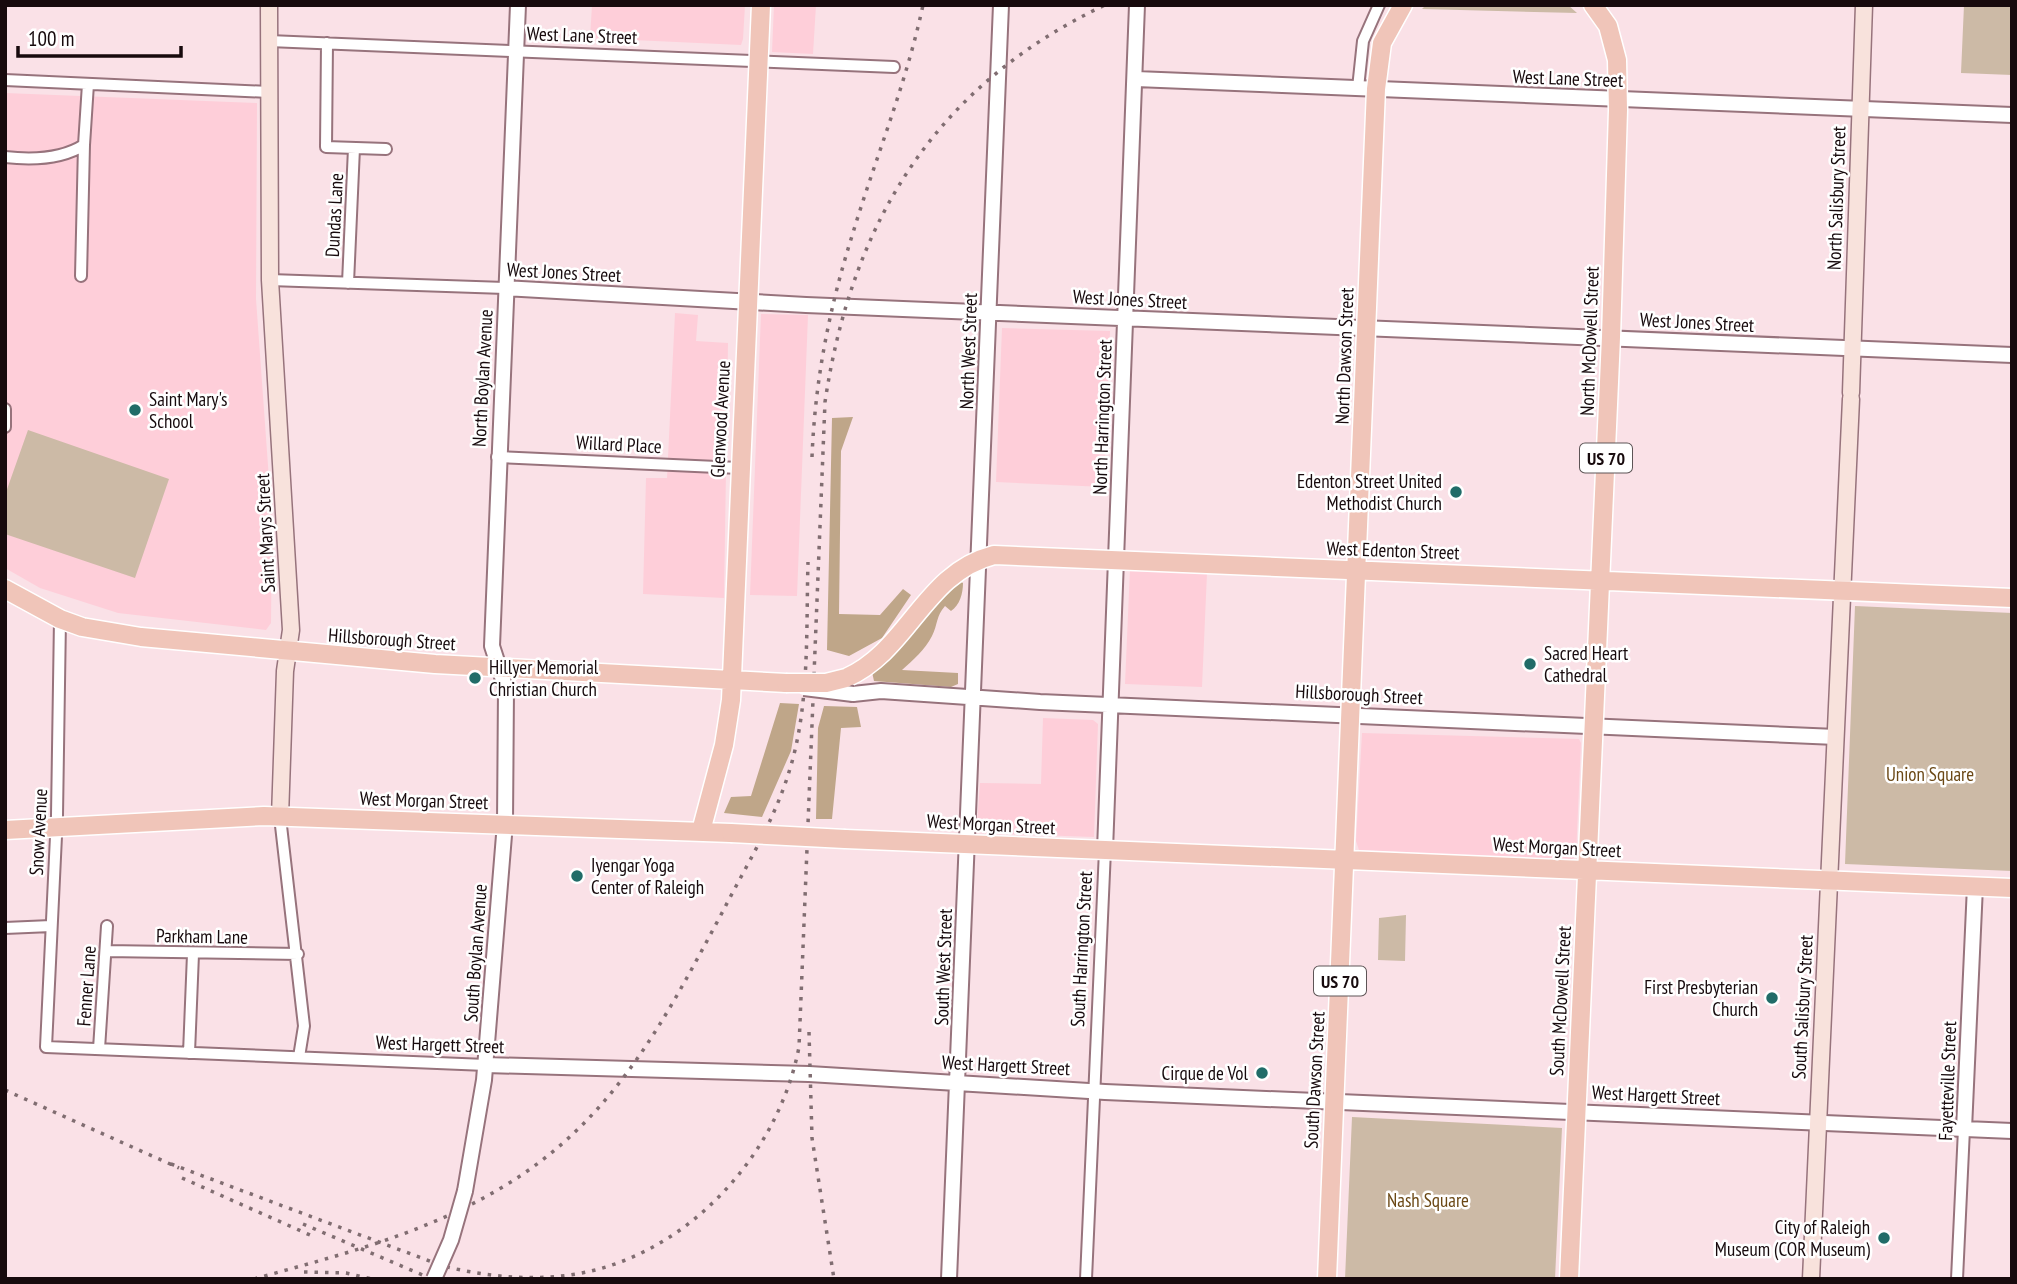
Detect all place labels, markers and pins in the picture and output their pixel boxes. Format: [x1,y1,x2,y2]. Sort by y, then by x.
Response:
place label: Saint Mary's School [149,387,227,433]
marker: Saint Mary's School [127,402,143,418]
place label: Edenton Street United Methodist Church [1297,469,1442,515]
marker: Edenton Street United Methodist Church [1448,484,1464,500]
place label: Sacred Heart Cathedral [1544,641,1629,687]
place label: Hillyer Memorial Christian Church [489,655,599,701]
marker: Sacred Heart Cathedral [1522,656,1538,672]
marker: Hillyer Memorial Christian Church [467,670,483,686]
place label: Iyengar Yoga Center of Raleigh [591,853,704,899]
marker: Iyengar Yoga Center of Raleigh [569,868,585,884]
place label: First Presbyterian Church [1644,975,1758,1021]
marker: First Presbyterian Church [1764,990,1780,1006]
place label: Cirque de Vol [1161,1061,1249,1085]
marker: Cirque de Vol [1254,1065,1270,1081]
place label: City of Raleigh Museum (COR Museum) [1715,1215,1871,1261]
marker: City of Raleigh Museum (COR Museum) [1876,1230,1892,1246]

